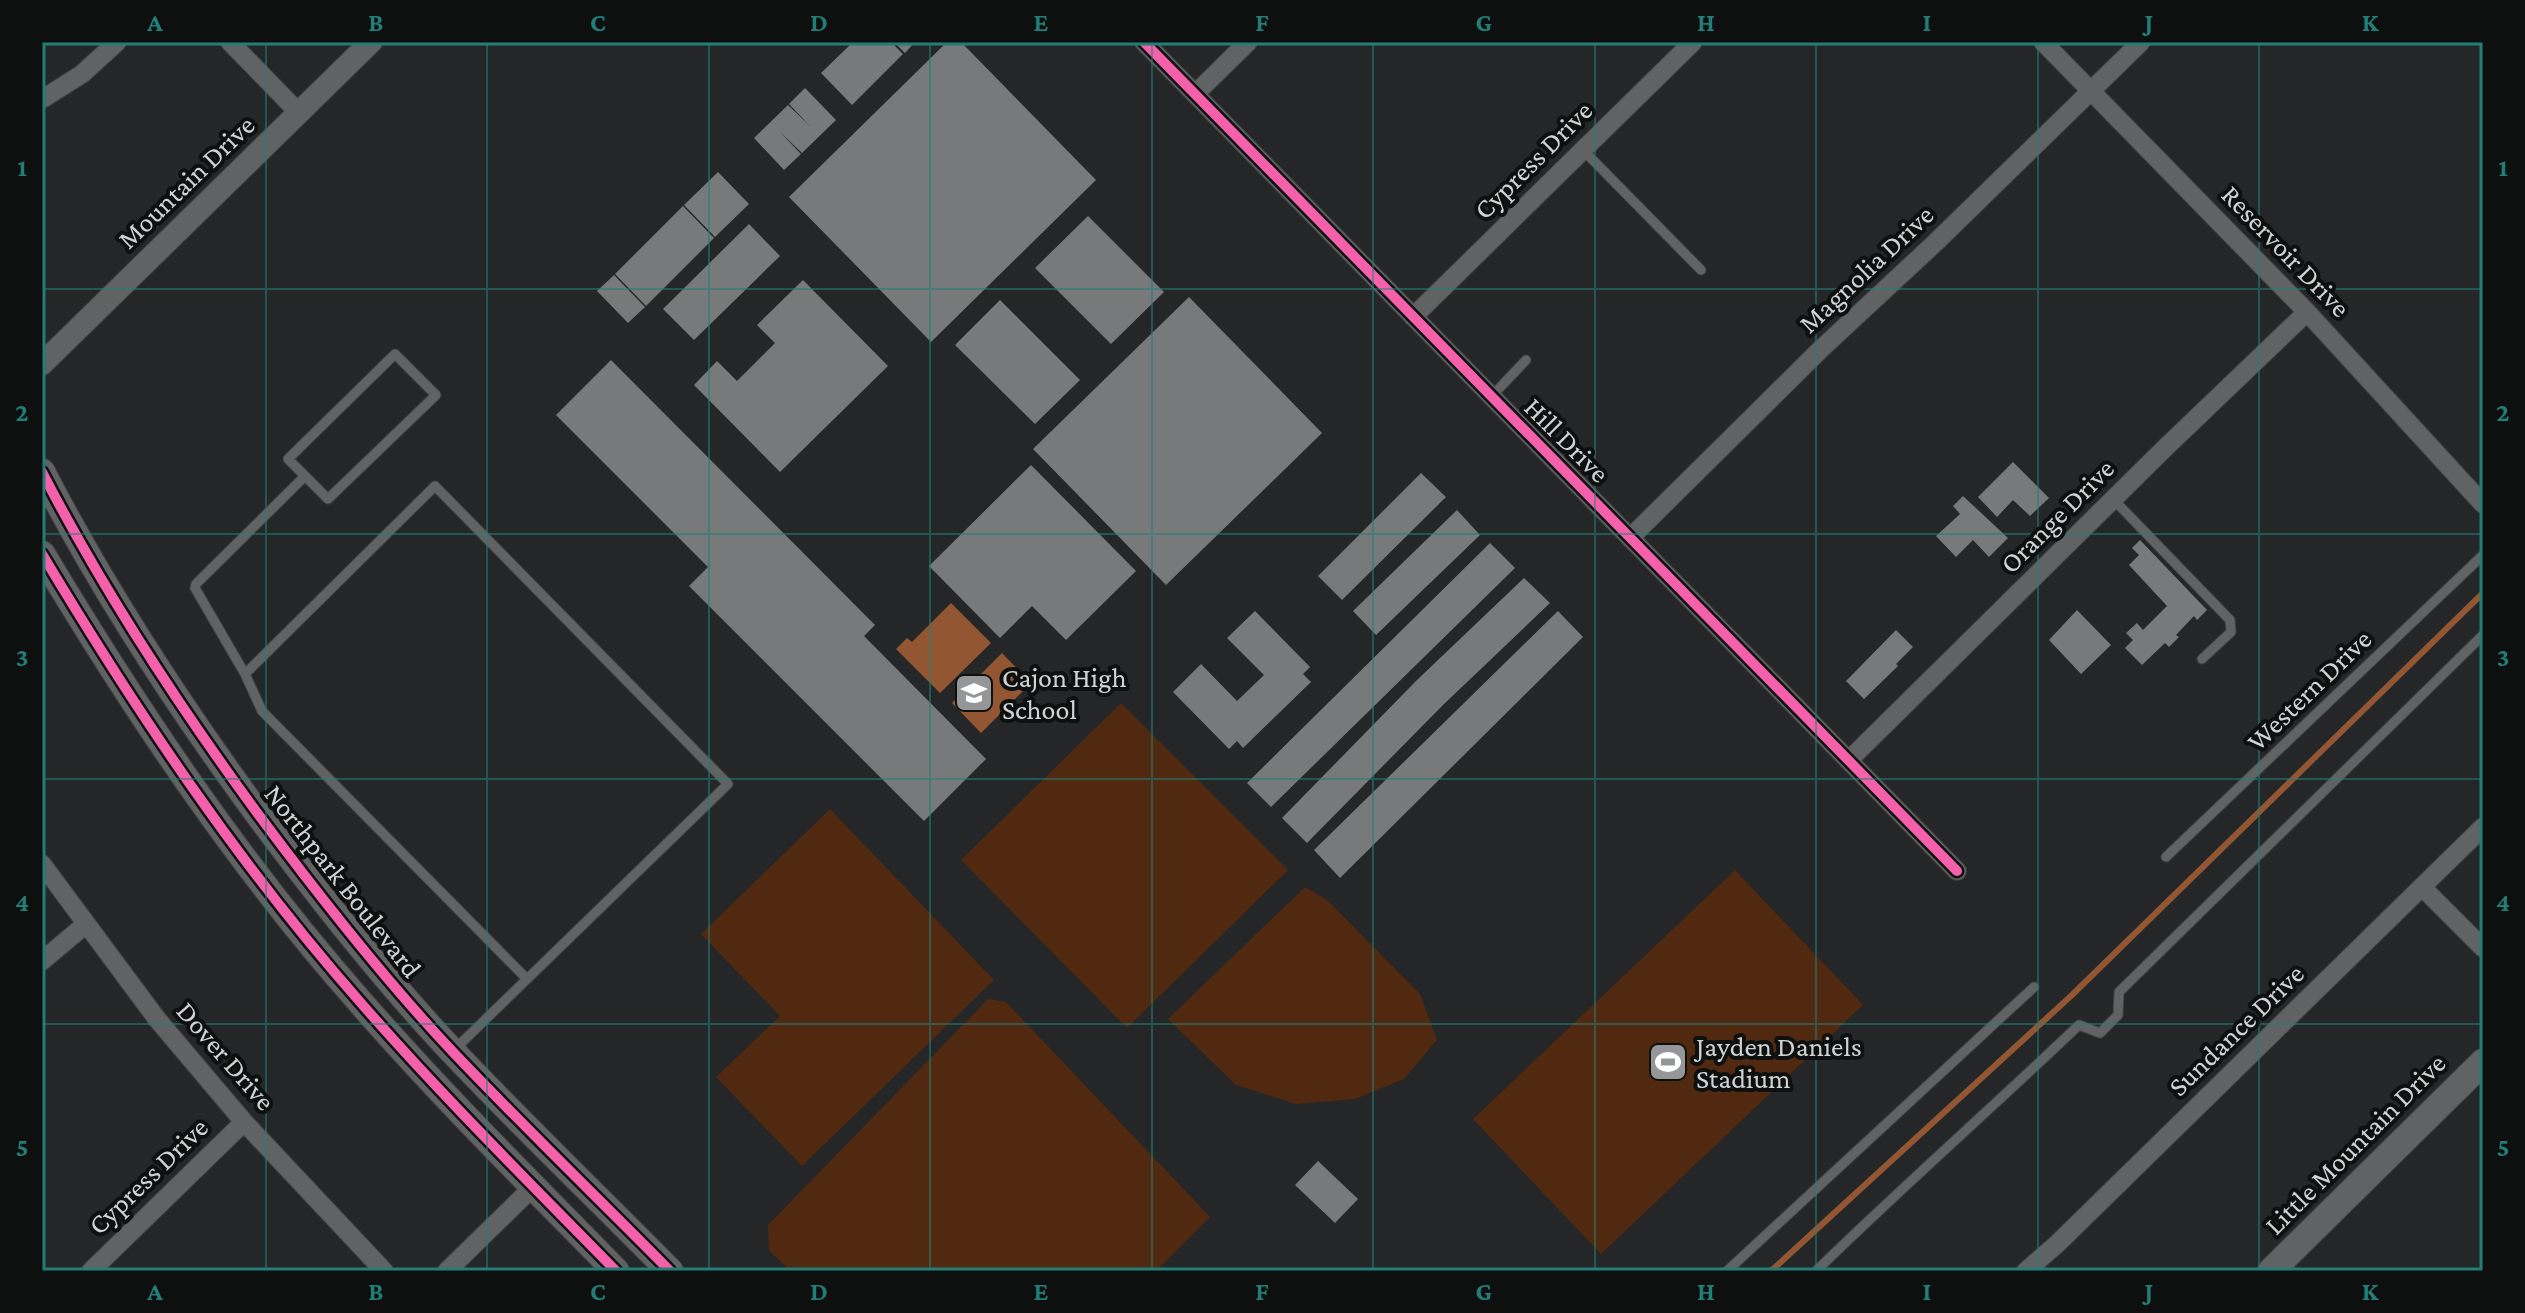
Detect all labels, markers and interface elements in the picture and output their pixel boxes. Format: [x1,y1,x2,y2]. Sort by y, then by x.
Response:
text: A [146,8,163,37]
text: B [368,8,384,37]
text: C [590,8,606,37]
text: D [810,8,828,37]
text: E [1034,8,1049,37]
text: F [1255,8,1269,37]
text: G [1476,8,1492,37]
text: H [1697,8,1715,37]
text: I [1923,8,1931,37]
text: J [2142,8,2153,37]
text: K [2362,8,2379,37]
street label: Cypress Drive [1468,95,1598,225]
street label: Mountain Drive [111,109,261,255]
text: 1 [17,153,27,182]
text: 1 [2498,153,2508,182]
street label: Reservoir Drive [2216,179,2356,323]
street label: Magnolia Drive [1792,199,1940,339]
street label: Hill Drive [1518,391,1616,489]
text: 2 [15,398,29,427]
text: 2 [2496,398,2510,427]
street label: Orange Drive [1994,453,2120,579]
street label: Western Drive [2241,623,2377,757]
text: 3 [16,643,28,672]
text: 3 [2497,643,2509,672]
place label: Cajon High School [1002,662,1127,725]
school or university icon: Cajon High School [953,672,995,714]
street label: Northpark Boulevard [258,779,428,984]
text: 4 [15,888,29,917]
text: 4 [2496,888,2510,917]
street label: Sundance Drive [2162,958,2310,1102]
street label: Dover Drive [170,995,282,1117]
place label: Jayden Daniels Stadium [1693,1031,1862,1094]
sports icon: Jayden Daniels Stadium [1647,1041,1689,1083]
street label: Little Mountain Drive [2258,1047,2452,1241]
street label: Cypress Drive [82,1111,214,1241]
text: 5 [16,1133,28,1162]
text: 5 [2497,1133,2509,1162]
text: A [146,1277,163,1306]
text: B [368,1277,384,1306]
text: C [590,1277,606,1306]
text: D [810,1277,828,1306]
text: E [1034,1277,1049,1306]
text: F [1255,1277,1269,1306]
text: G [1476,1277,1492,1306]
text: H [1697,1277,1715,1306]
text: I [1923,1277,1931,1306]
text: J [2142,1277,2153,1306]
text: K [2362,1277,2379,1306]

